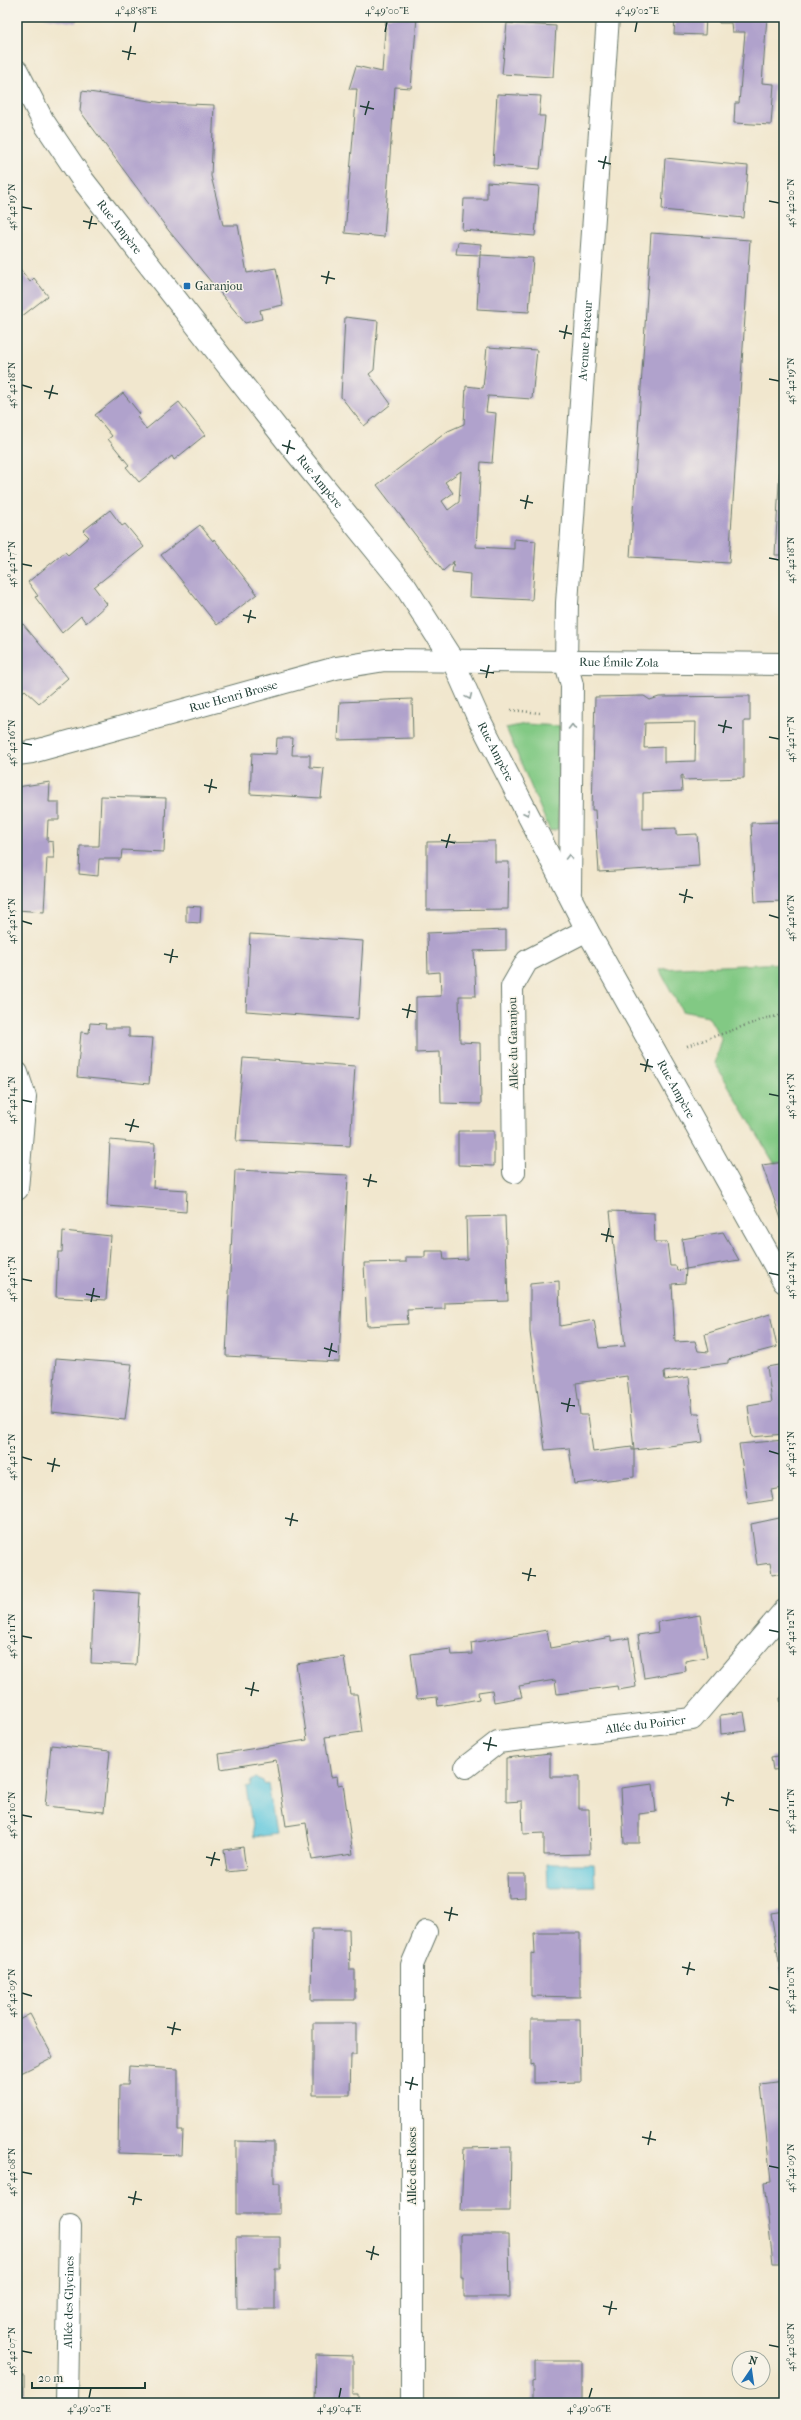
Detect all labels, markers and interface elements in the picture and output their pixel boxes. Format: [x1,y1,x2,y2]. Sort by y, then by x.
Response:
text: 4°48'58"E [115,5,157,17]
text: 4°49'00"E [365,5,409,17]
text: 4°49'02"E [615,5,659,17]
text: 45°42'20"N [785,178,797,227]
text: 45°42'19"N [6,183,18,231]
street label: Rue Ampère [94,197,145,257]
place label: Garanjou [195,279,243,293]
marker: Garanjou [182,281,192,291]
street label: Avenue Pasteur [576,299,595,382]
text: 45°42'19"N [785,357,797,405]
text: 45°42'18"N [6,361,18,408]
street label: Rue Ampère [294,452,346,511]
text: 45°42'18"N [785,536,797,583]
text: 45°42'17"N [6,540,18,587]
street label: Rue Émile Zola [579,654,659,670]
street label: Rue Henri Brosse [188,677,279,715]
one-way arrow [464,693,472,700]
text: 45°42'17"N [785,715,797,762]
text: 45°42'16"N [6,719,18,767]
street label: Rue Ampère [475,719,517,784]
one-way arrow [568,724,576,730]
one-way arrow [522,809,530,816]
one-way arrow [565,854,573,860]
text: 45°42'16"N [785,894,797,942]
text: 45°42'15"N [6,898,18,944]
street label: Allée du Garanjou [505,997,521,1090]
street label: Rue Ampère [654,1057,698,1121]
text: 45°42'15"N [785,1073,797,1119]
text: 45°42'14"N [6,1076,18,1124]
text: 45°42'14"N [785,1251,797,1299]
text: 45°42'13"N [6,1256,18,1302]
text: 45°42'13"N [785,1431,797,1477]
text: 45°42'12"N [6,1433,18,1481]
text: 45°42'12"N [785,1608,797,1656]
text: 45°42'11"N [6,1613,18,1659]
street label: Allée du Poirier [603,1713,687,1736]
text: 45°42'11"N [785,1788,797,1834]
text: 45°42'10"N [6,1791,18,1839]
text: 45°42'10"N [785,1966,797,2014]
text: 45°42'09"N [6,1968,18,2018]
street label: Allée des Roses [405,2127,419,2206]
text: 45°42'09"N [785,2143,797,2193]
text: 45°42'08"N [6,2147,18,2196]
street label: Allée des Glycines [61,2255,77,2349]
text: 45°42'08"N [785,2322,797,2371]
text: 45°42'07"N [6,2326,18,2375]
north arrow [731,2350,771,2390]
text: N [748,2353,759,2368]
scale bar [32,2364,145,2390]
text: 20 m [38,2371,63,2385]
text: 4°49'02"E [67,2403,111,2415]
text: 4°49'04"E [317,2403,361,2415]
text: 4°49'06"E [567,2403,611,2415]

